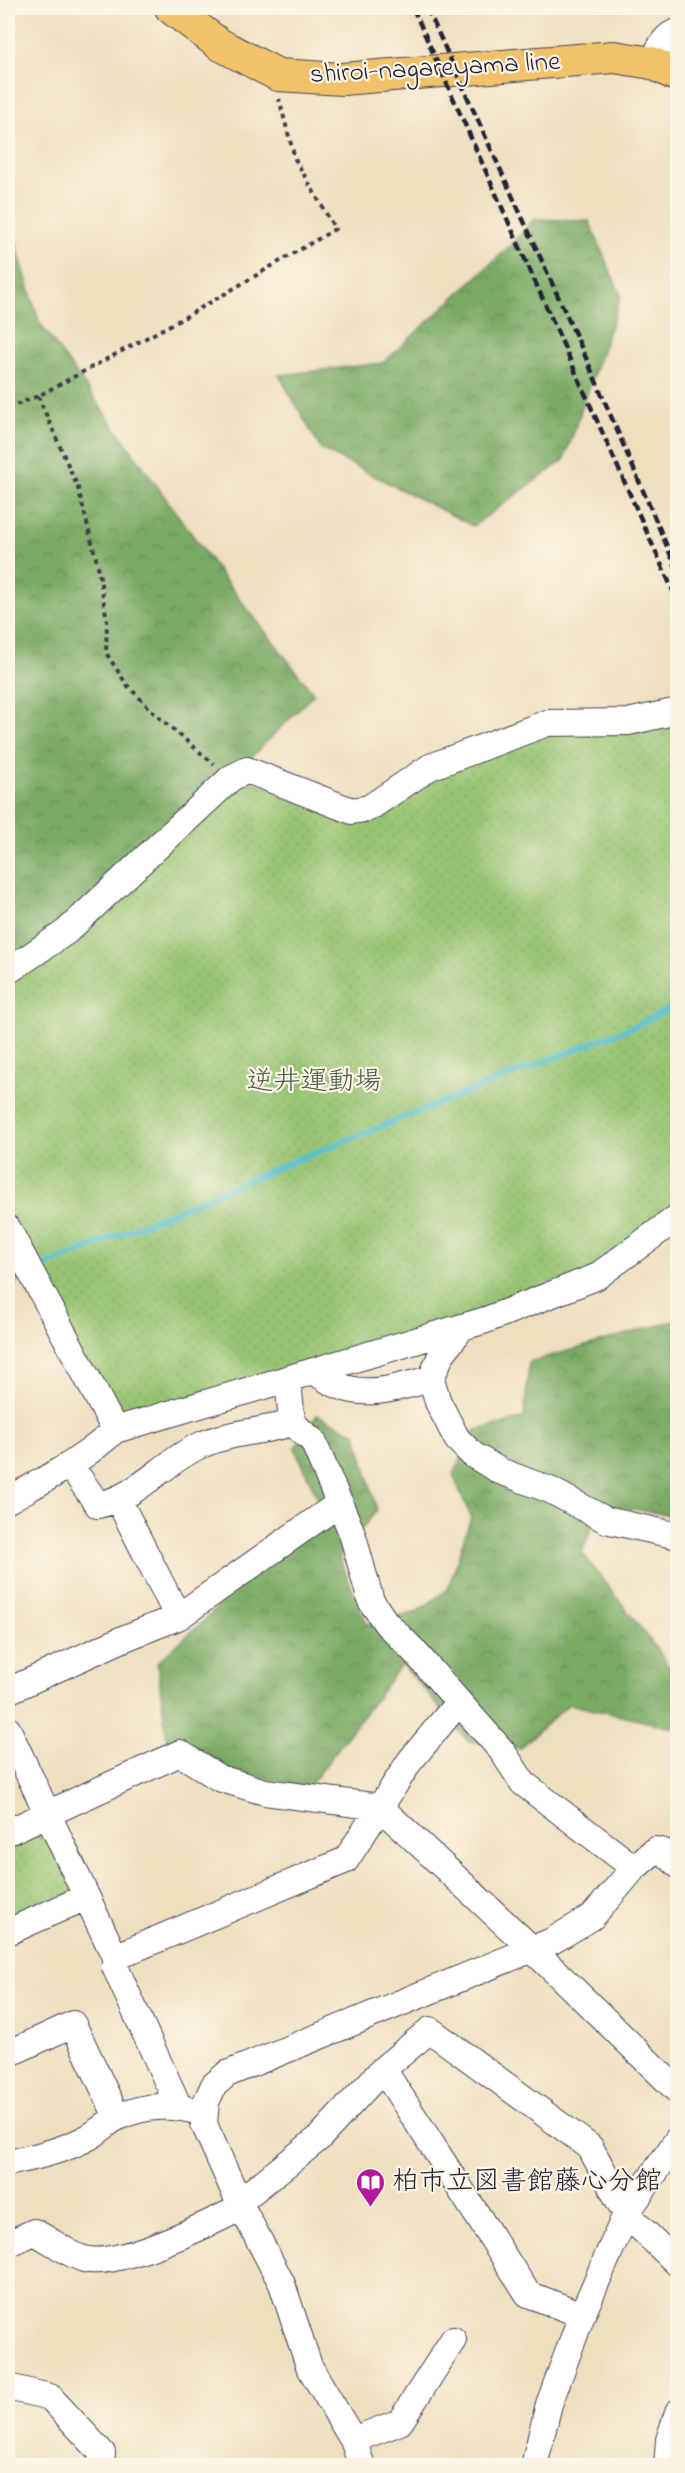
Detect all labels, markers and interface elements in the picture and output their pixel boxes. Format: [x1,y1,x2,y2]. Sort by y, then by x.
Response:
street label: shiroi-nagareyama line [309,43,562,95]
park label: 逆井運動場 [247,1063,382,1102]
place label: 柏市立図書館藤心分館 [392,2163,662,2202]
library icon: 柏市立図書館藤心分館 [355,2166,387,2208]

